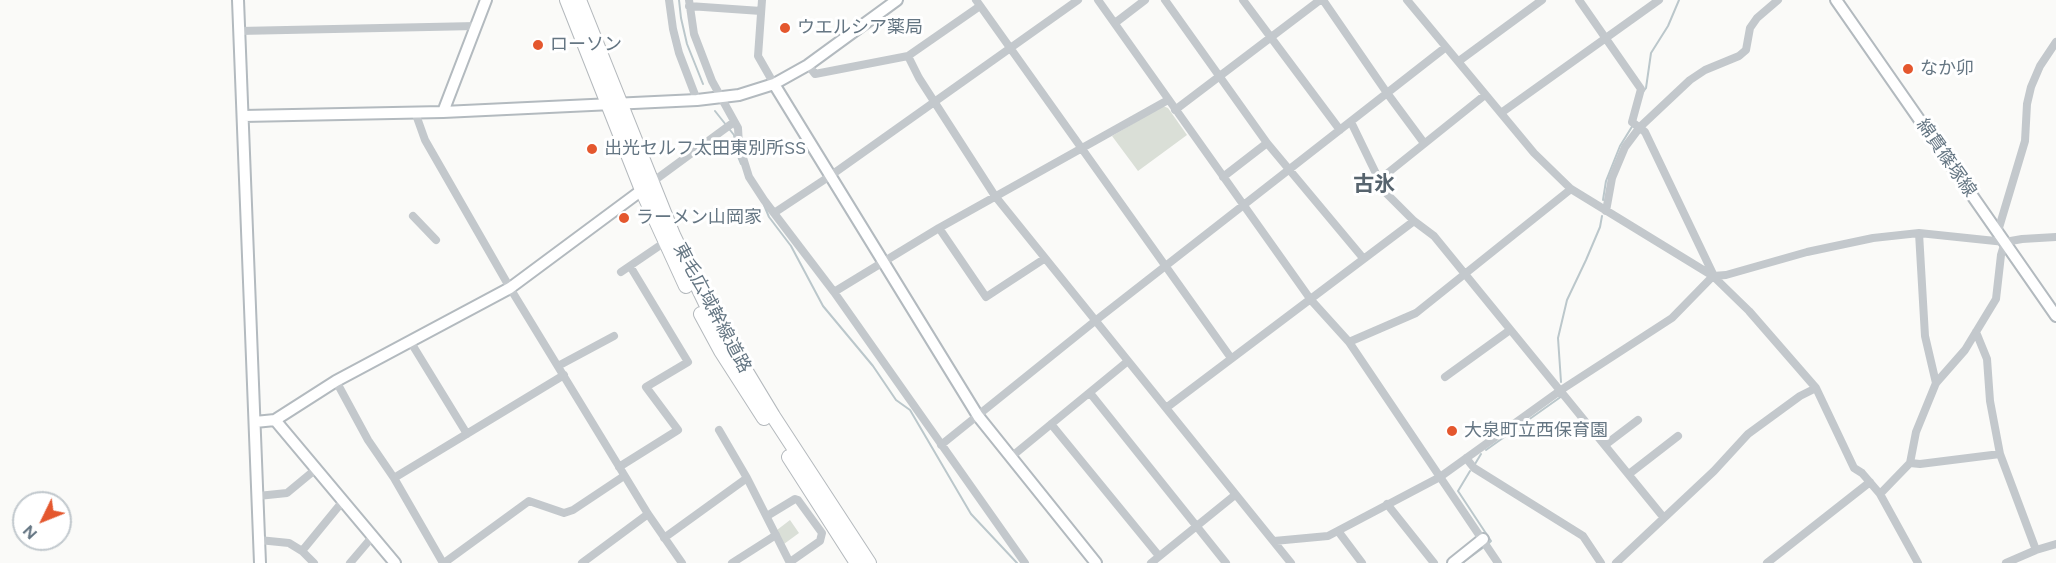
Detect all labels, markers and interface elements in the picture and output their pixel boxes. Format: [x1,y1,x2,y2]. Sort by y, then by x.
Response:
place label: ウエルシア薬局 [797,17,923,39]
marker: ウエルシア薬局 [778,21,792,35]
place label: ローソン [550,34,622,56]
marker: ローソン [531,38,545,52]
place label: なか卯 [1920,58,1974,80]
marker: なか卯 [1901,62,1915,76]
street label: 綿貫篠塚線 [1911,115,1981,201]
place label: 出光セルフ太田東別所SS [604,138,806,160]
marker: 出光セルフ太田東別所SS [585,142,599,156]
district label: 古氷 [1353,172,1395,198]
place label: ラーメン山岡家 [636,207,762,229]
marker: ラーメン山岡家 [617,211,631,225]
street label: 東毛広域幹線道路 [669,239,755,377]
place label: 大泉町立西保育園 [1464,420,1608,442]
marker: 大泉町立西保育園 [1445,424,1459,438]
north arrow [12,491,72,551]
text: N [19,521,41,543]

